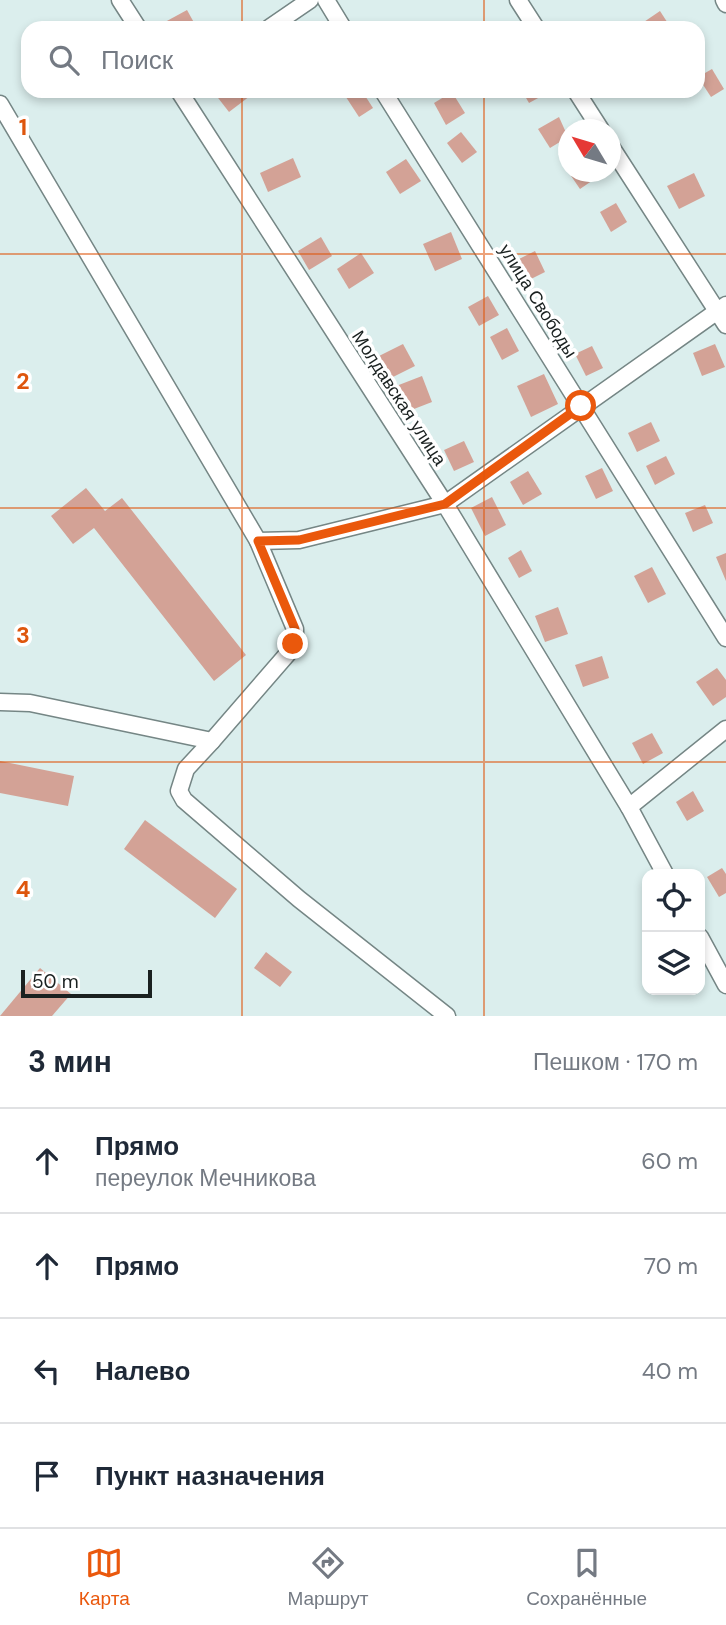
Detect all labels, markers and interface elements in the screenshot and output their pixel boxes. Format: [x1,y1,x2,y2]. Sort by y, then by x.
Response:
search box [21,21,705,98]
icon: search [45,41,83,79]
text: Поиск [101,43,173,77]
text: 1 [19,112,27,142]
north arrow [558,119,621,182]
street label: улица Свободы [493,240,583,362]
street label: Молдавская улица [346,326,452,471]
text: 2 [16,366,30,396]
route start [565,390,596,421]
text: 3 [16,620,30,650]
route end [277,628,308,659]
map controls [642,869,705,995]
button: locate [642,869,705,932]
text: 4 [16,874,31,904]
button: layers [642,932,705,995]
scale bar [21,967,152,999]
text: 50 m [32,969,79,994]
text: 3 мин [28,1042,112,1081]
text: Пешком · 170 m [533,1047,698,1077]
text: Прямо [95,1129,179,1163]
icon: ahead [28,1142,66,1180]
text: 60 m [641,1146,698,1176]
text: переулок Мечникова [95,1163,316,1193]
icon: ahead [28,1247,66,1285]
text: Прямо [95,1249,179,1283]
text: 70 m [644,1251,698,1281]
icon: left [28,1352,66,1390]
text: Налево [95,1354,190,1388]
text: 40 m [642,1356,698,1386]
icon: arrive [28,1457,66,1495]
text: Пункт назначения [95,1459,325,1493]
tab: Карта [79,1544,130,1611]
tab: Маршрут [287,1544,368,1611]
tab: Сохранённые [526,1544,647,1611]

